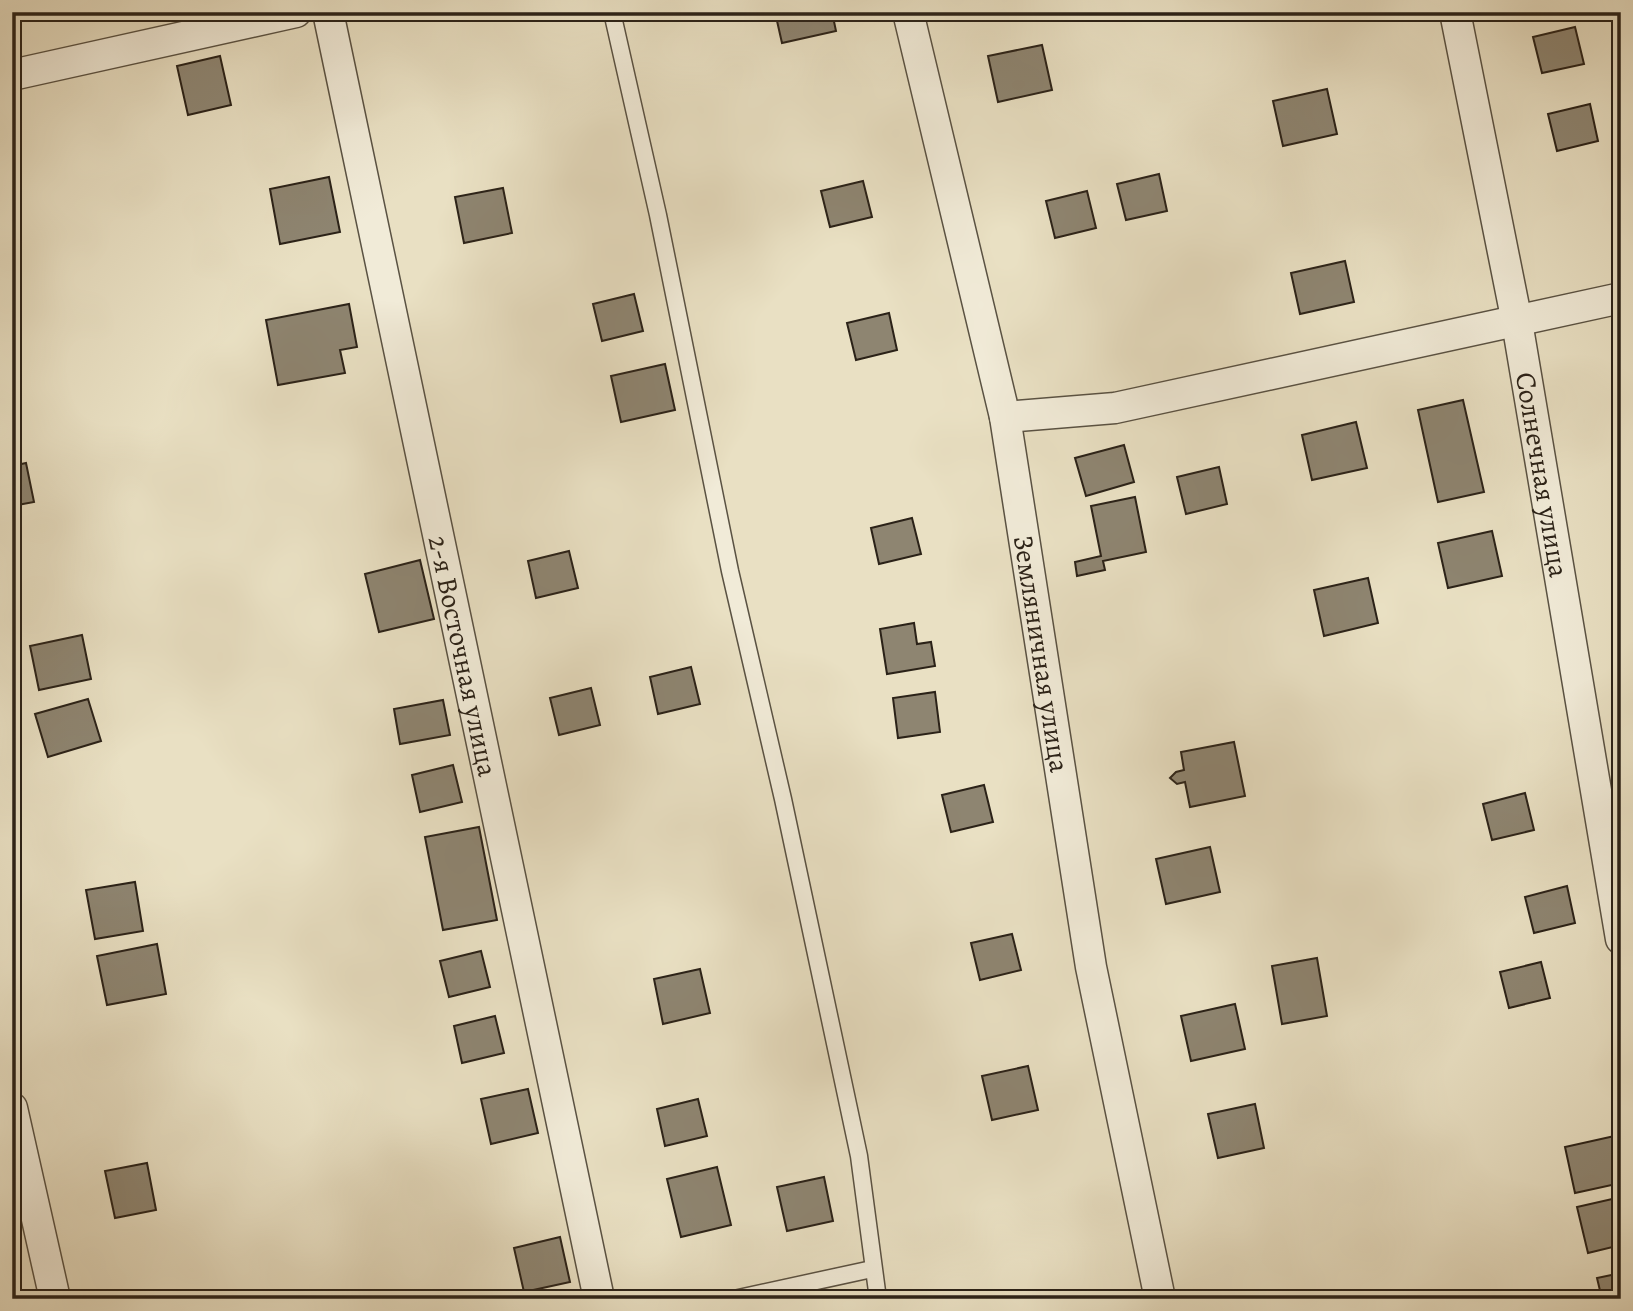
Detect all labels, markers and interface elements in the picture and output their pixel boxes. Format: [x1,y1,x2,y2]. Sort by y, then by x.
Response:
street label: Солнечная улица [1506,369,1578,580]
street label: 2-я Восточная улица [419,532,506,780]
street label: Земляничная улица [1004,533,1078,775]

